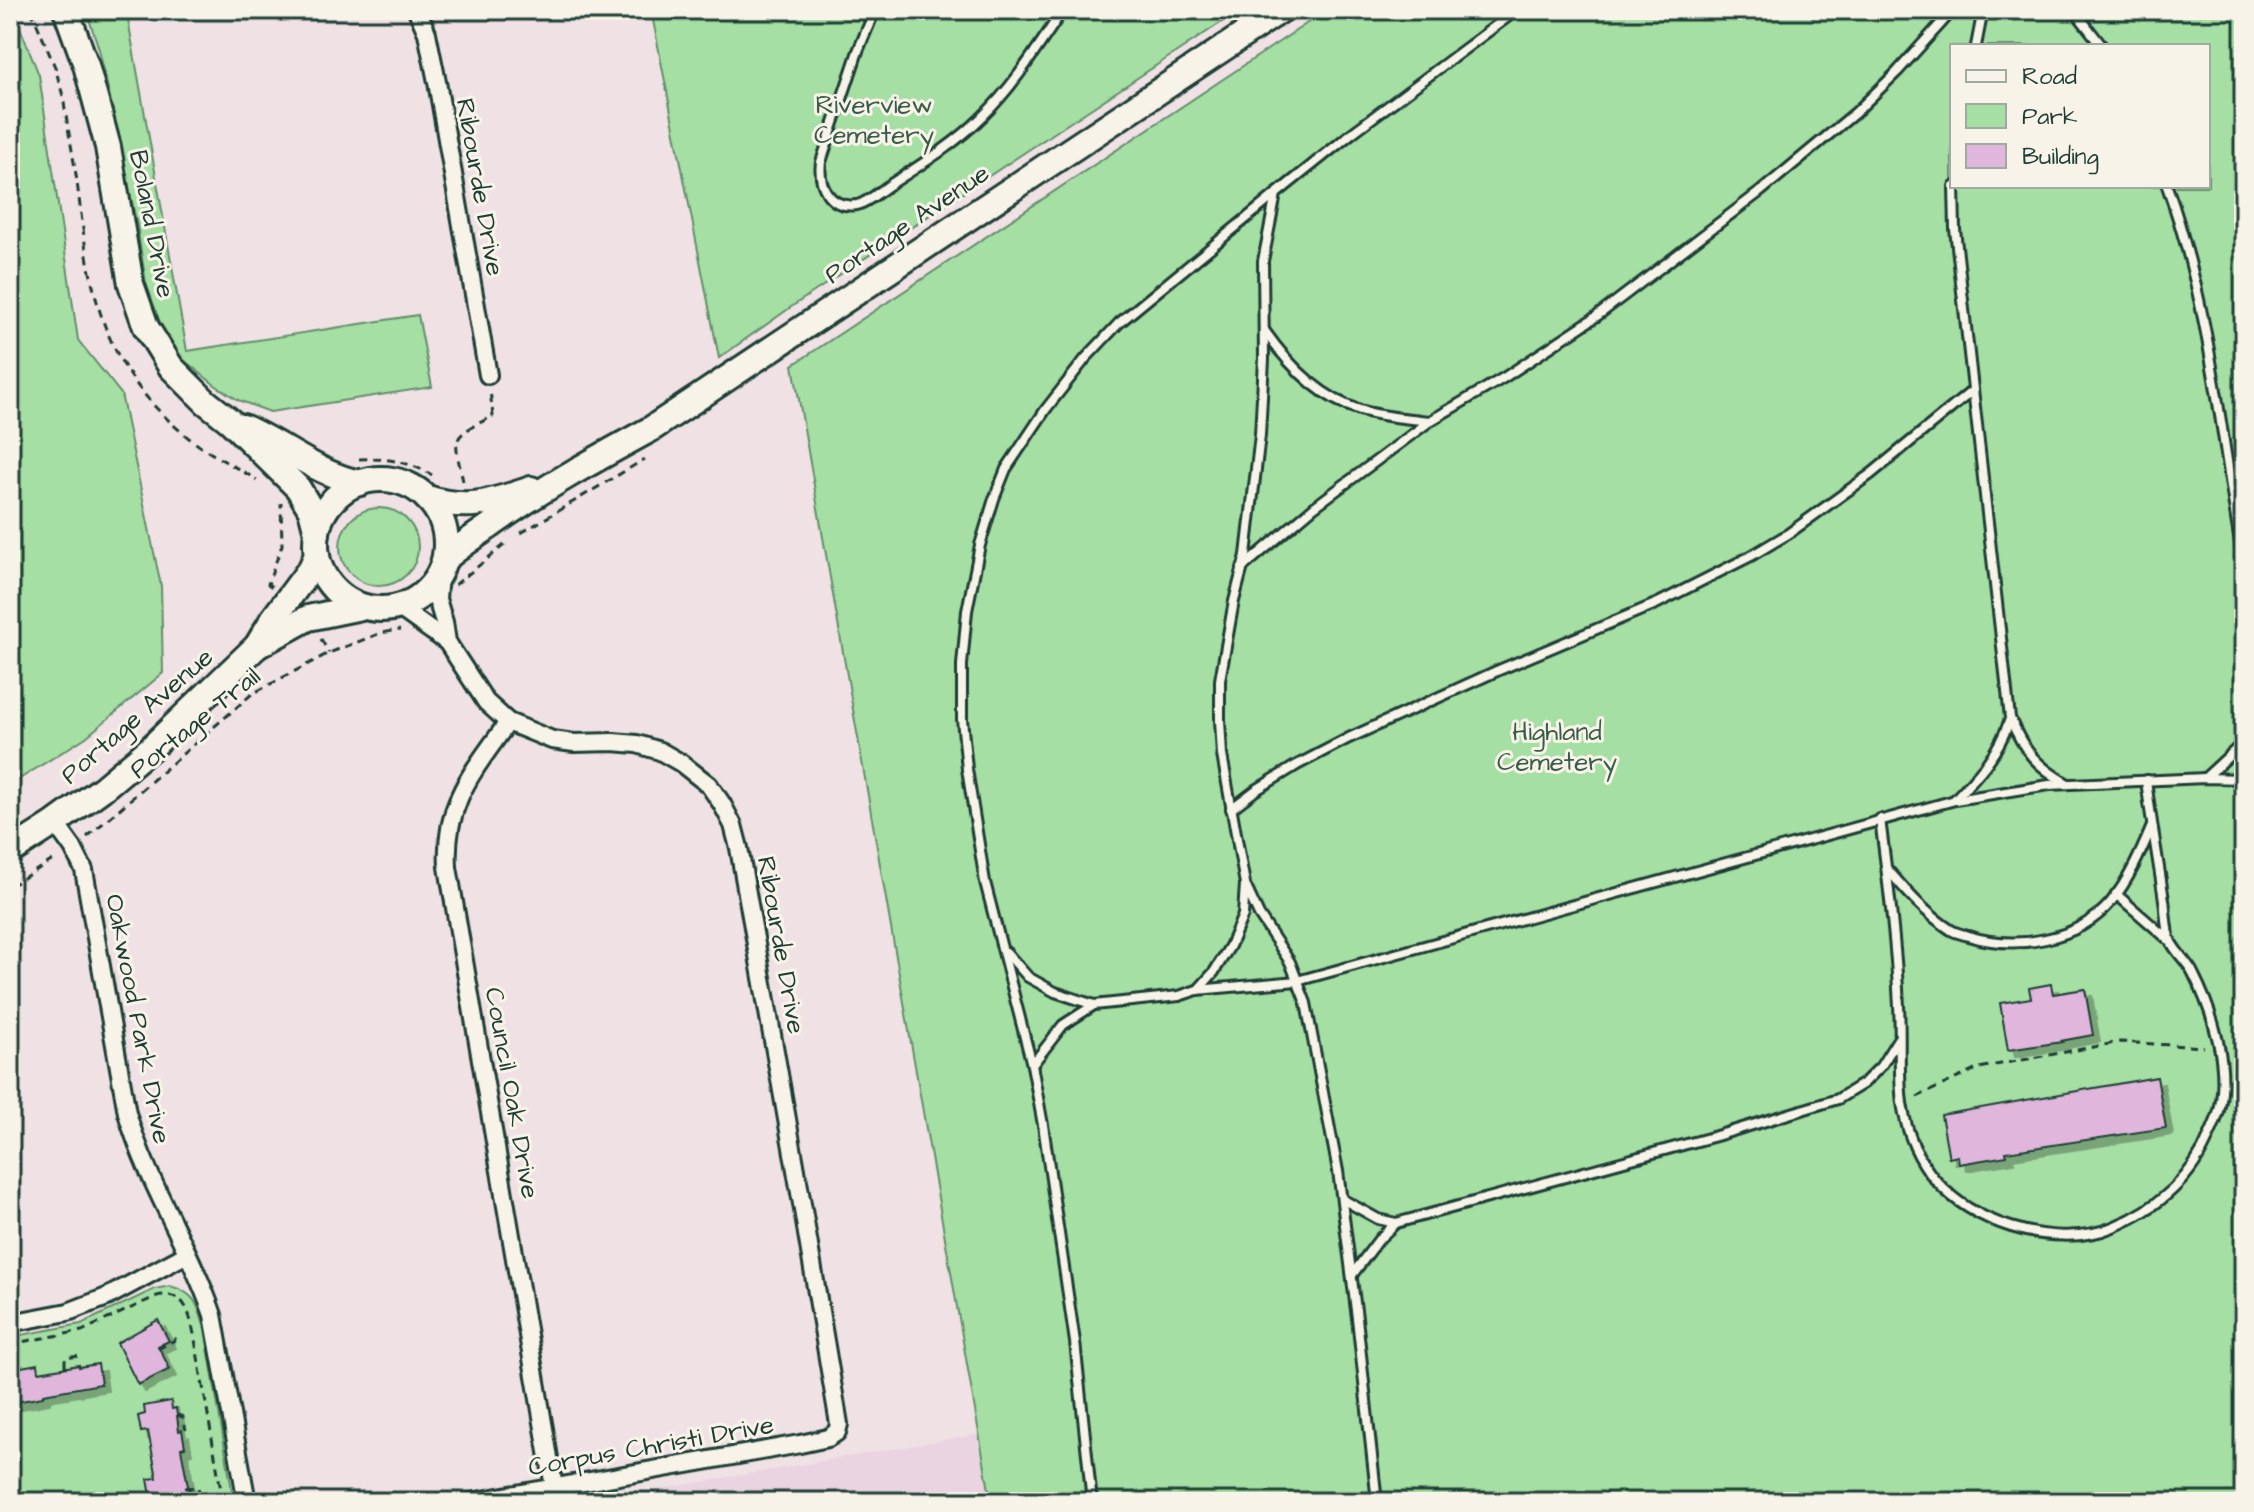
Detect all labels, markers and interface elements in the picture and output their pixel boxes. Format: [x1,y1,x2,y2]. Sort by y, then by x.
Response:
legend [1950,44,2210,188]
text: Road [2022,60,2077,94]
park label: Riverview Cemetery [814,87,934,155]
street label: Ribourde Drive [447,95,513,279]
text: Park [2022,100,2078,134]
text: Building [2022,140,2099,175]
street label: Boland Drive [120,147,184,301]
street label: Portage Avenue [817,155,998,294]
street label: Portage Avenue [53,640,222,794]
street label: Portage Trail [122,659,269,789]
park label: Highland Cemetery [1497,714,1617,782]
street label: Ribourde Drive [748,853,814,1037]
street label: Oakwood Park Drive [96,891,180,1147]
street label: Council Oak Drive [476,985,548,1201]
street label: Corpus Christi Drive [525,1407,777,1485]

